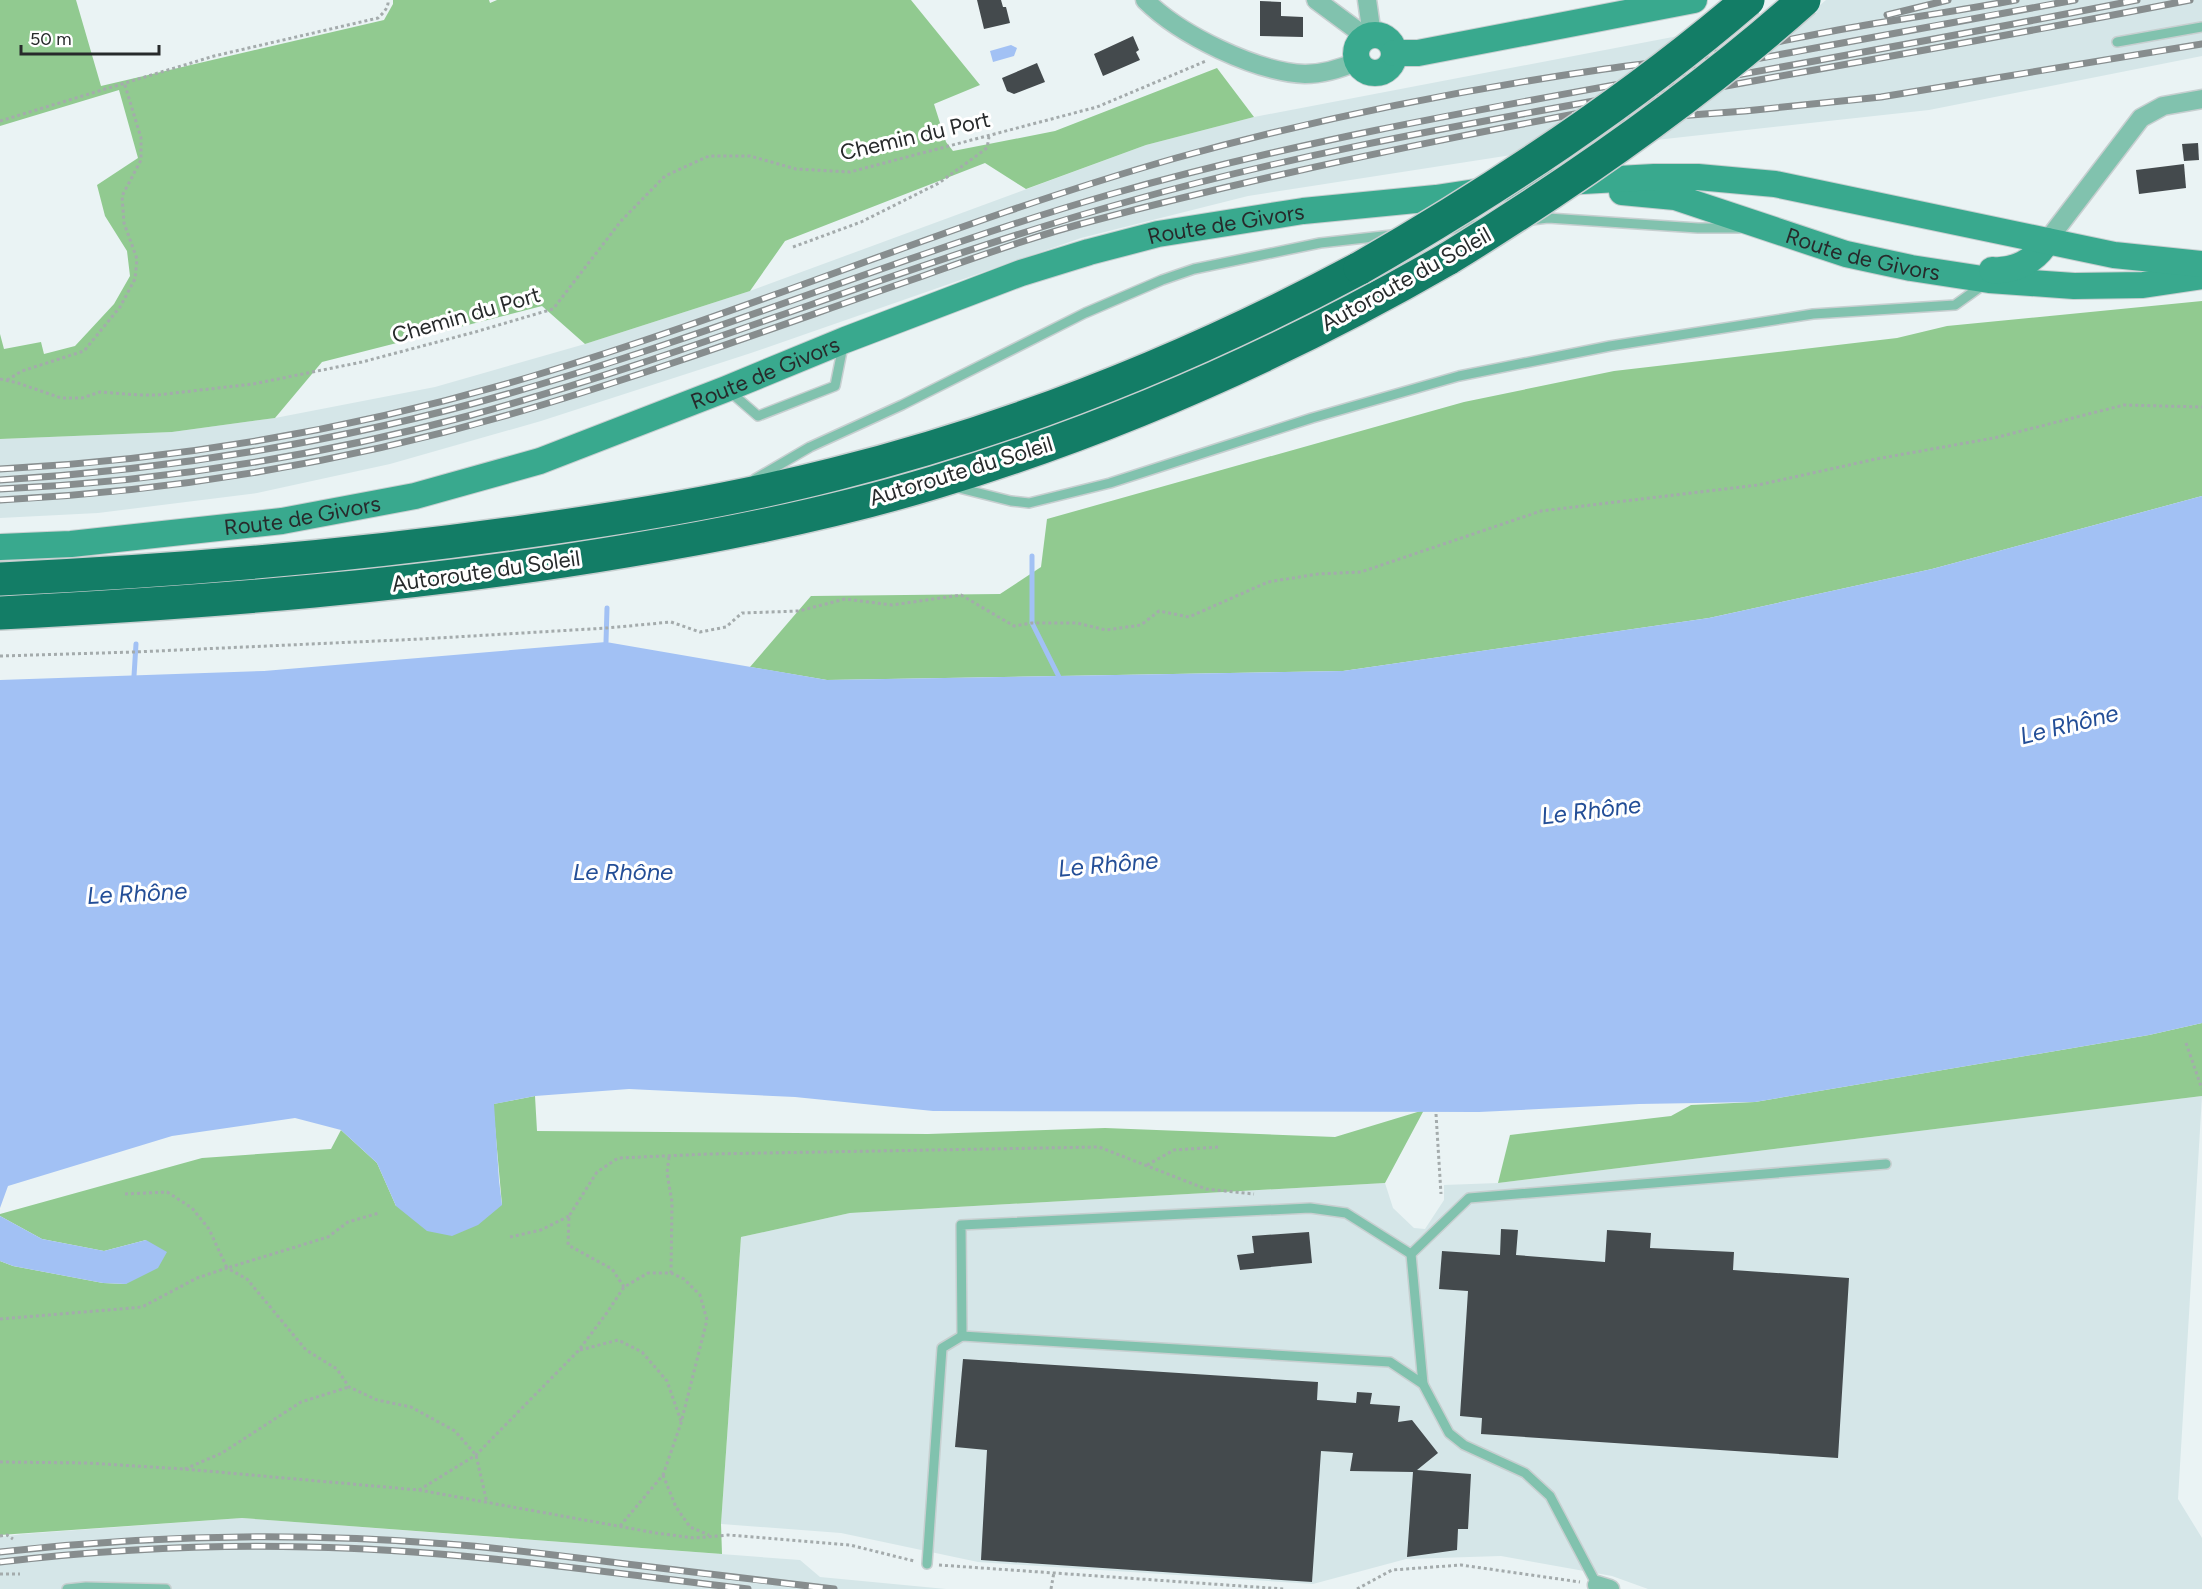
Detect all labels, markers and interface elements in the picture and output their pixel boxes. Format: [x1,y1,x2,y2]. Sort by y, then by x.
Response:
scale bar [21,18,159,56]
text: 50 m [30,28,72,50]
street label: Chemin du Port [837,106,993,166]
street label: Route de Givors [1144,198,1306,250]
street label: Autoroute du Soleil [1316,221,1496,337]
street label: Route de Givors [1782,221,1942,286]
street label: Chemin du Port [389,281,543,349]
street label: Route de Givors [687,330,843,415]
street label: Autoroute du Soleil [866,430,1056,512]
street label: Route de Givors [222,489,383,541]
street label: Autoroute du Soleil [390,544,582,598]
water label: Le Rhône [2017,698,2121,750]
water label: Le Rhône [1539,789,1643,831]
water label: Le Rhône [1057,845,1159,883]
water label: Le Rhône [573,857,673,886]
water label: Le Rhône [86,876,188,910]

